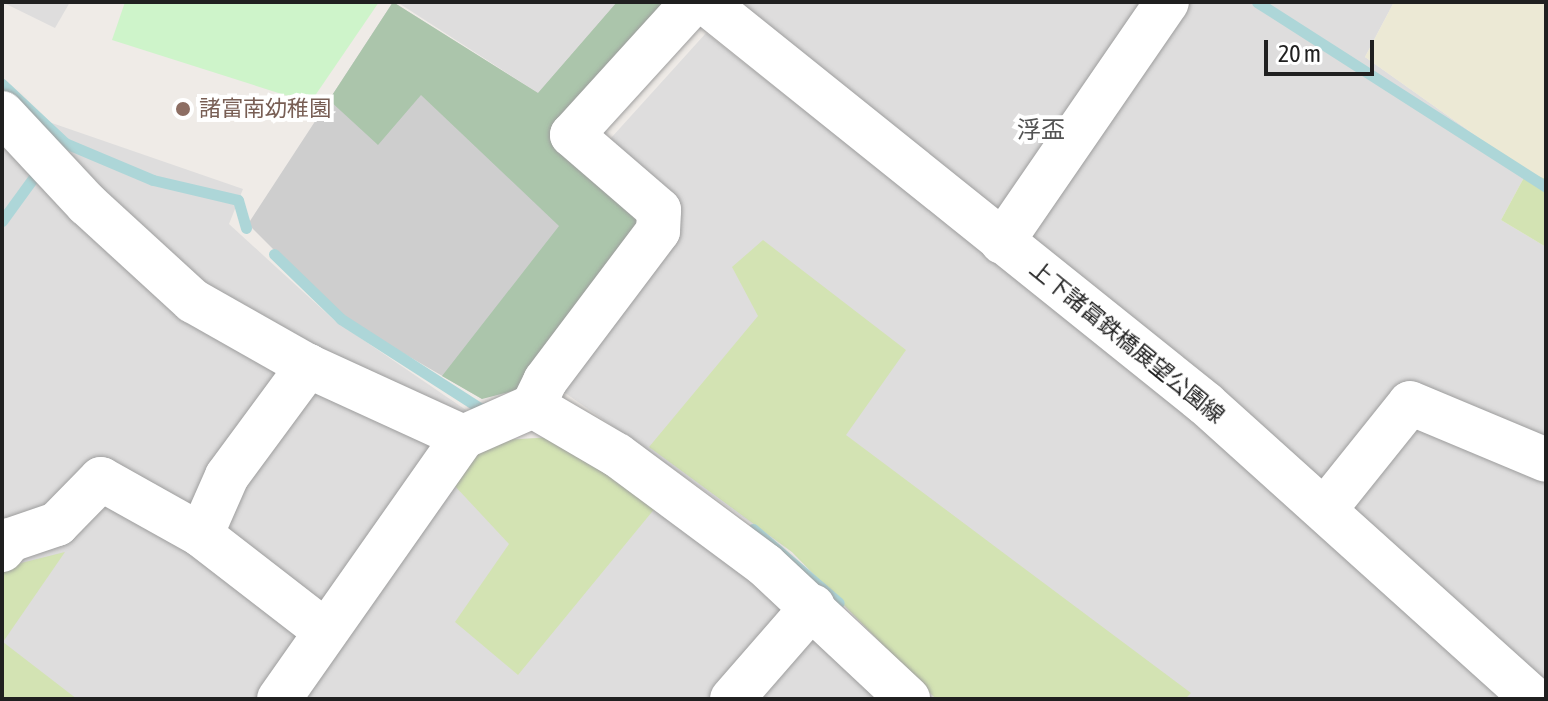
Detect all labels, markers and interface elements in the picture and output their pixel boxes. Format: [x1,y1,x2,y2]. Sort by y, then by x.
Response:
scale bar [1268,24,1378,74]
text: 20 m [1278,40,1321,67]
place label: 諸富南幼稚園 [199,96,331,122]
marker: 諸富南幼稚園 [174,100,192,118]
district label: 浮盃 [1017,116,1065,144]
street label: 上下諸富鉄橋展望公園線 [1025,256,1229,428]

